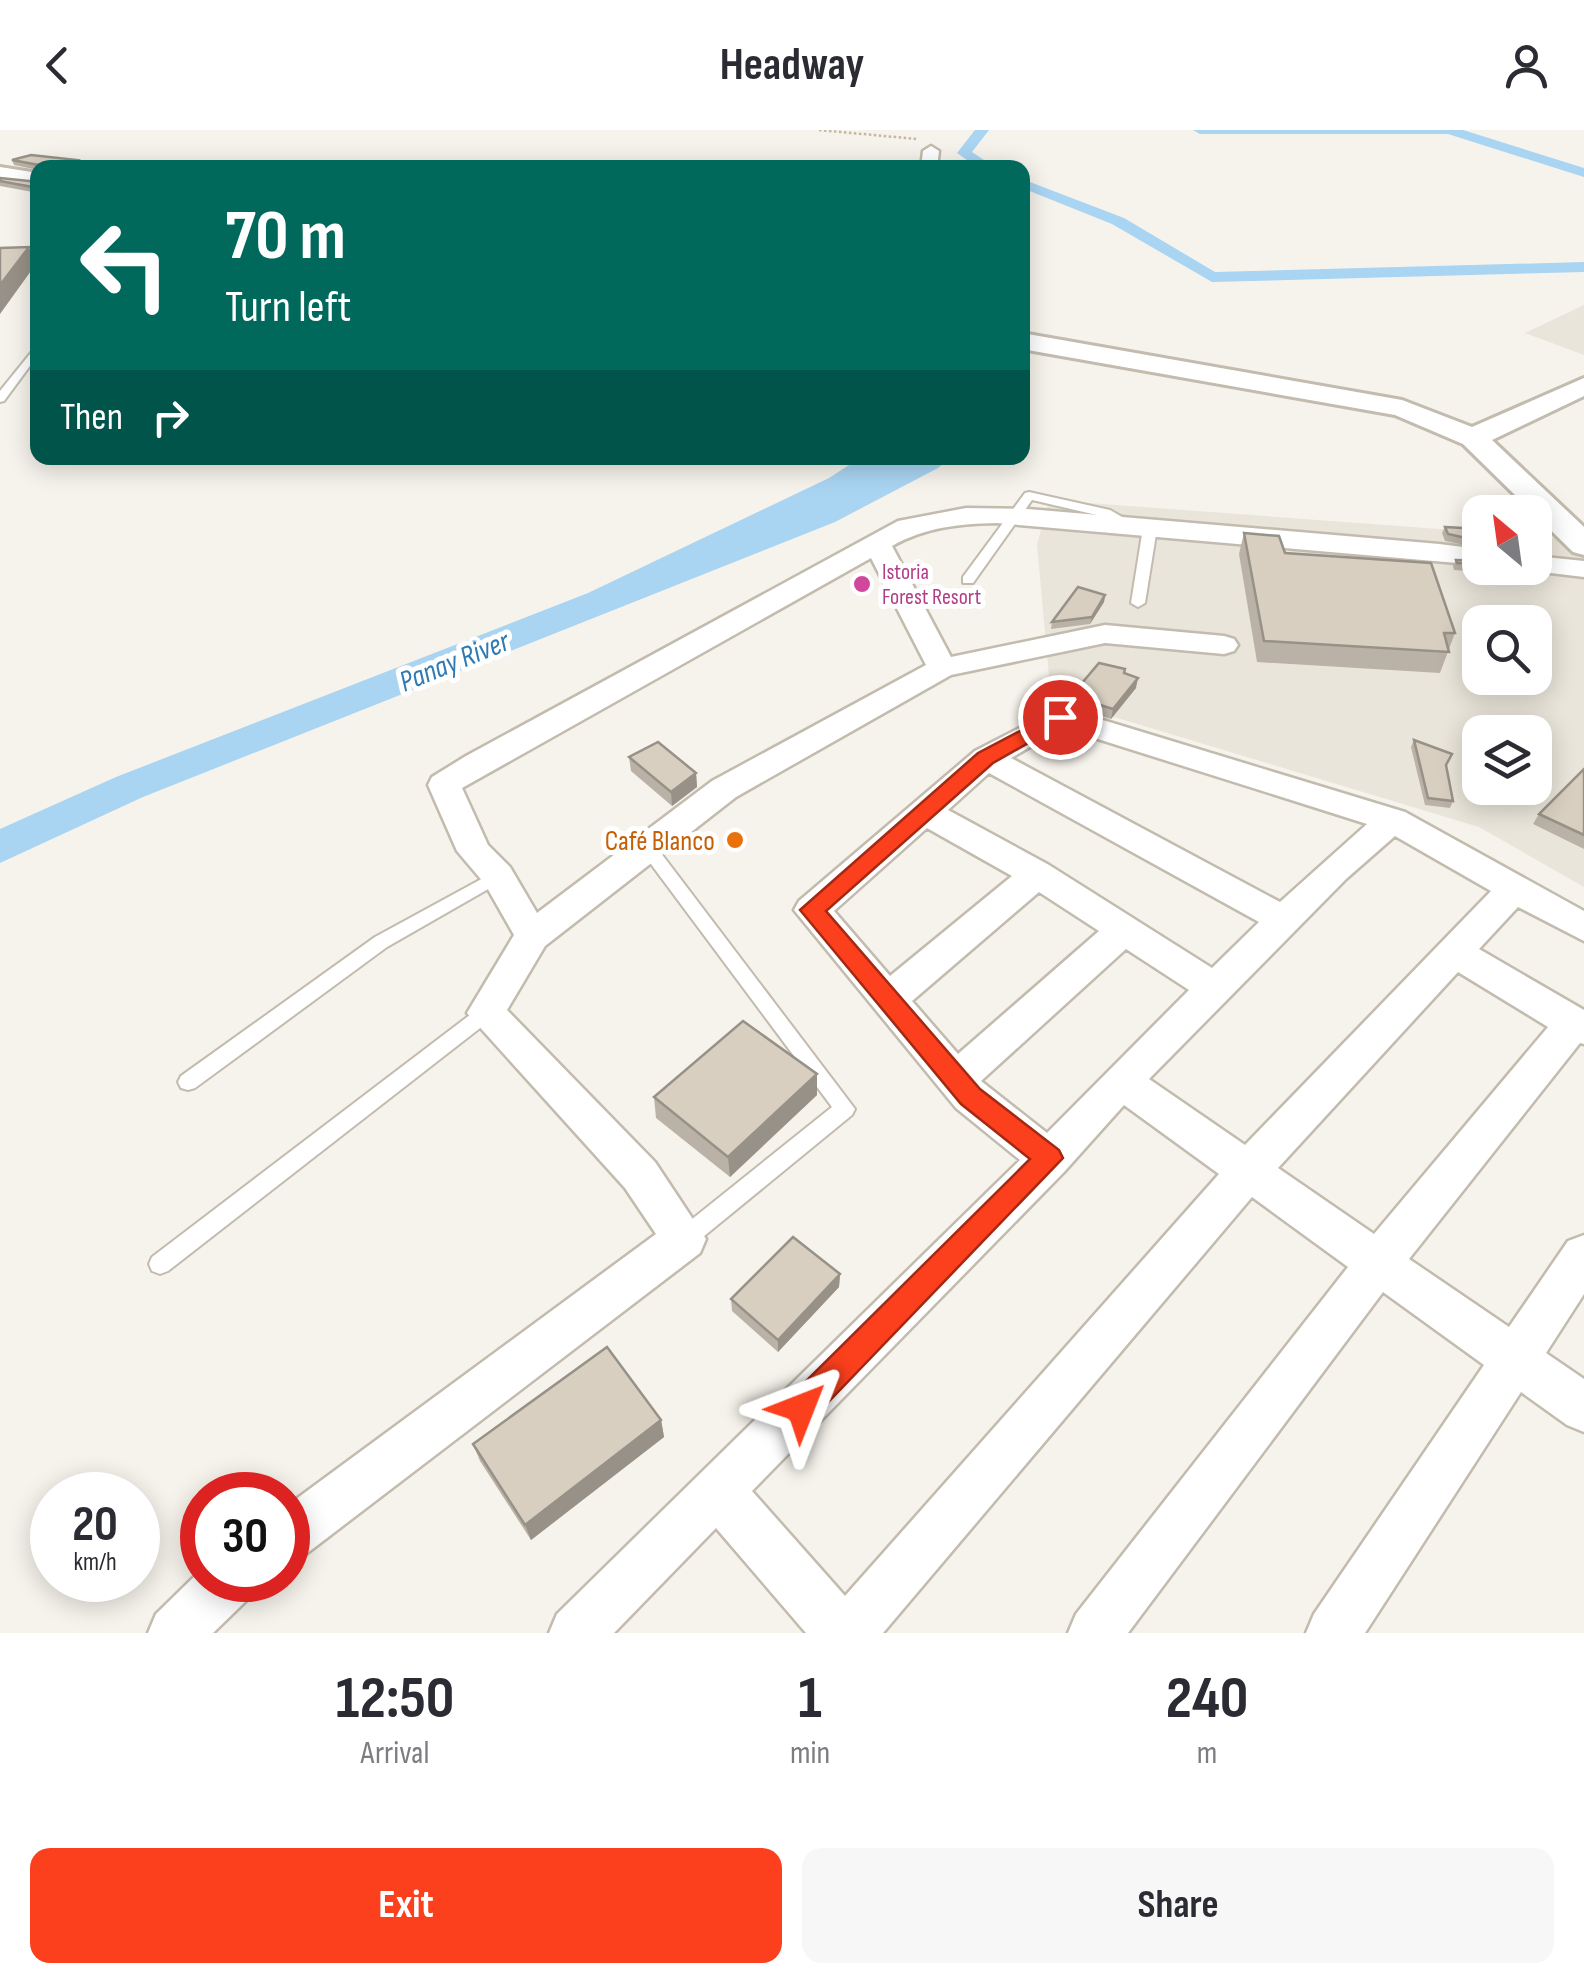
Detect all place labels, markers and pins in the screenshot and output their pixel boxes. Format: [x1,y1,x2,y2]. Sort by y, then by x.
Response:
place label: Istoria Forest Resort [882,559,981,611]
marker: Istoria Forest Resort [851,573,873,595]
pin [1018,675,1103,760]
place label: Café Blanco [605,825,715,858]
marker: Café Blanco [724,829,746,851]

